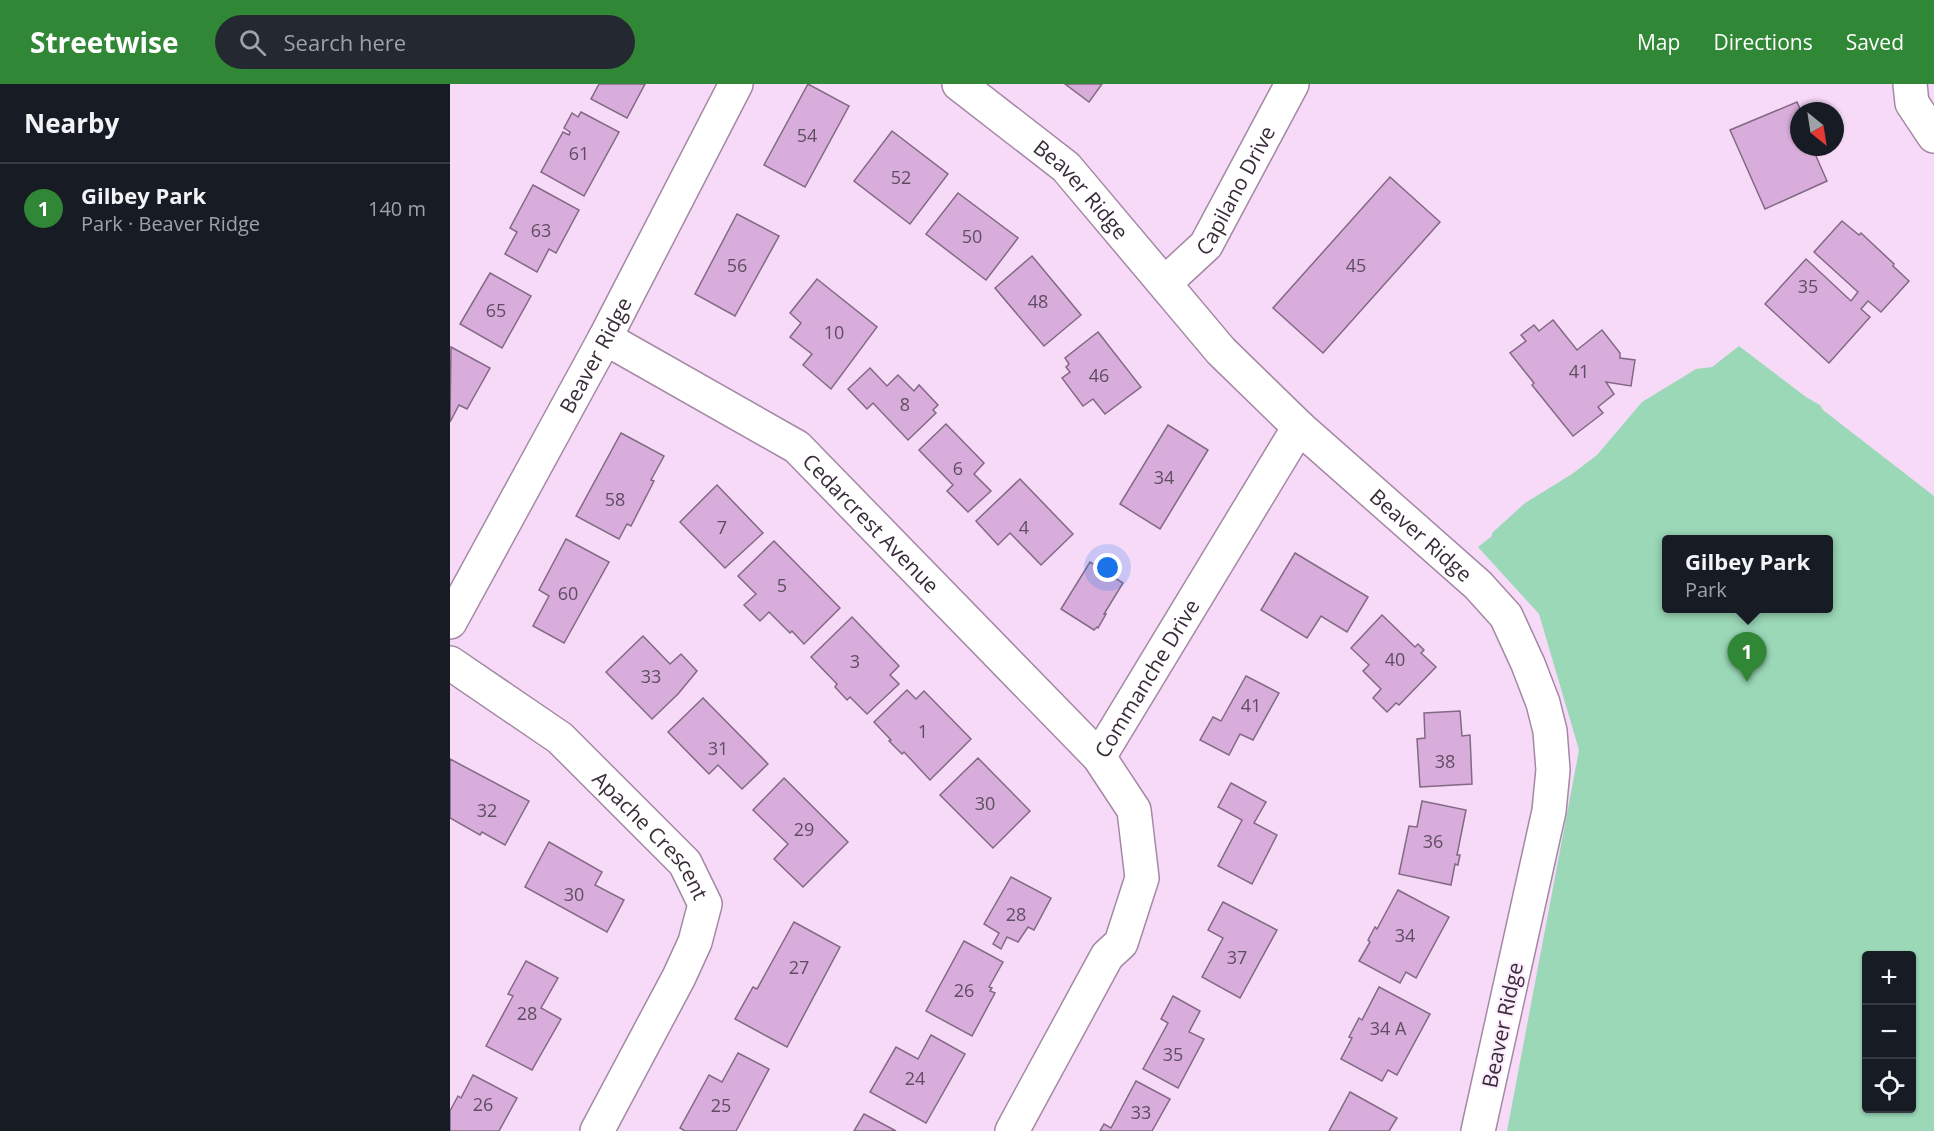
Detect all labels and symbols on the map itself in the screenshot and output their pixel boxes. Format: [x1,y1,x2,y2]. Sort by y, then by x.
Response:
north arrow [1790,102,1844,156]
street label: Capilano Drive [1190,121,1281,261]
house number: 54 [797,123,817,147]
street label: Beaver Ridge [1028,133,1135,245]
house number: 61 [569,141,589,165]
house number: 52 [891,165,911,189]
house number: 63 [531,218,551,242]
house number: 50 [962,224,982,248]
house number: 56 [727,253,747,277]
house number: 45 [1346,253,1366,277]
house number: 35 [1798,274,1818,298]
house number: 48 [1028,289,1048,313]
street label: Beaver Ridge [553,292,638,418]
house number: 65 [486,298,506,322]
house number: 10 [824,320,844,344]
house number: 41 [1569,359,1589,383]
house number: 46 [1089,363,1109,387]
house number: 8 [900,392,910,416]
street label: Cedarcrest Avenue [797,447,946,599]
house number: 6 [953,456,963,480]
house number: 34 [1154,465,1174,489]
street label: Beaver Ridge [1364,482,1478,588]
house number: 58 [605,487,625,511]
house number: 7 [717,515,727,539]
house number: 4 [1019,515,1029,539]
your location [1093,553,1122,582]
house number: 5 [777,573,787,597]
house number: 60 [558,581,578,605]
street label: Commanche Drive [1088,594,1206,763]
pin: 1 [1728,632,1766,682]
house number: 40 [1385,647,1405,671]
house number: 3 [850,649,860,673]
house number: 33 [641,664,661,688]
house number: 41 [1241,693,1261,717]
house number: 1 [918,719,928,743]
house number: 31 [708,736,728,760]
house number: 38 [1435,749,1455,773]
street label: Apache Crescent [587,765,715,904]
house number: 30 [975,791,995,815]
house number: 32 [477,798,497,822]
house number: 29 [794,817,814,841]
house number: 36 [1423,829,1443,853]
house number: 30 [564,882,584,906]
house number: 28 [1006,902,1026,926]
house number: 34 [1395,923,1415,947]
house number: 37 [1227,945,1247,969]
house number: 27 [789,955,809,979]
street label: Beaver Ridge [1475,960,1529,1090]
house number: 26 [954,978,974,1002]
house number: 28 [517,1001,537,1025]
house number: 34 A [1370,1016,1407,1040]
house number: 35 [1163,1042,1183,1066]
house number: 24 [905,1066,925,1090]
house number: 26 [473,1092,493,1116]
house number: 25 [711,1093,731,1117]
house number: 33 [1131,1100,1151,1124]

